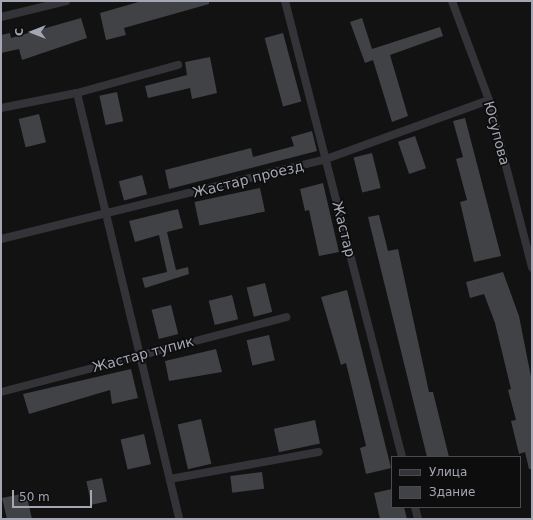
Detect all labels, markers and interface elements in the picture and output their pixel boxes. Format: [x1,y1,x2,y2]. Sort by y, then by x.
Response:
north arrow [12,12,52,52]
text: С [13,28,26,36]
street label: Юсупова [480,99,514,167]
street label: Жастар проезд [191,157,305,201]
street label: Жастар [329,199,359,259]
street label: Жастар тупик [90,332,196,376]
legend [391,456,521,508]
text: Улица [429,465,467,479]
scale bar [14,482,94,508]
text: Здание [429,485,475,499]
text: 50 m [19,490,50,504]

